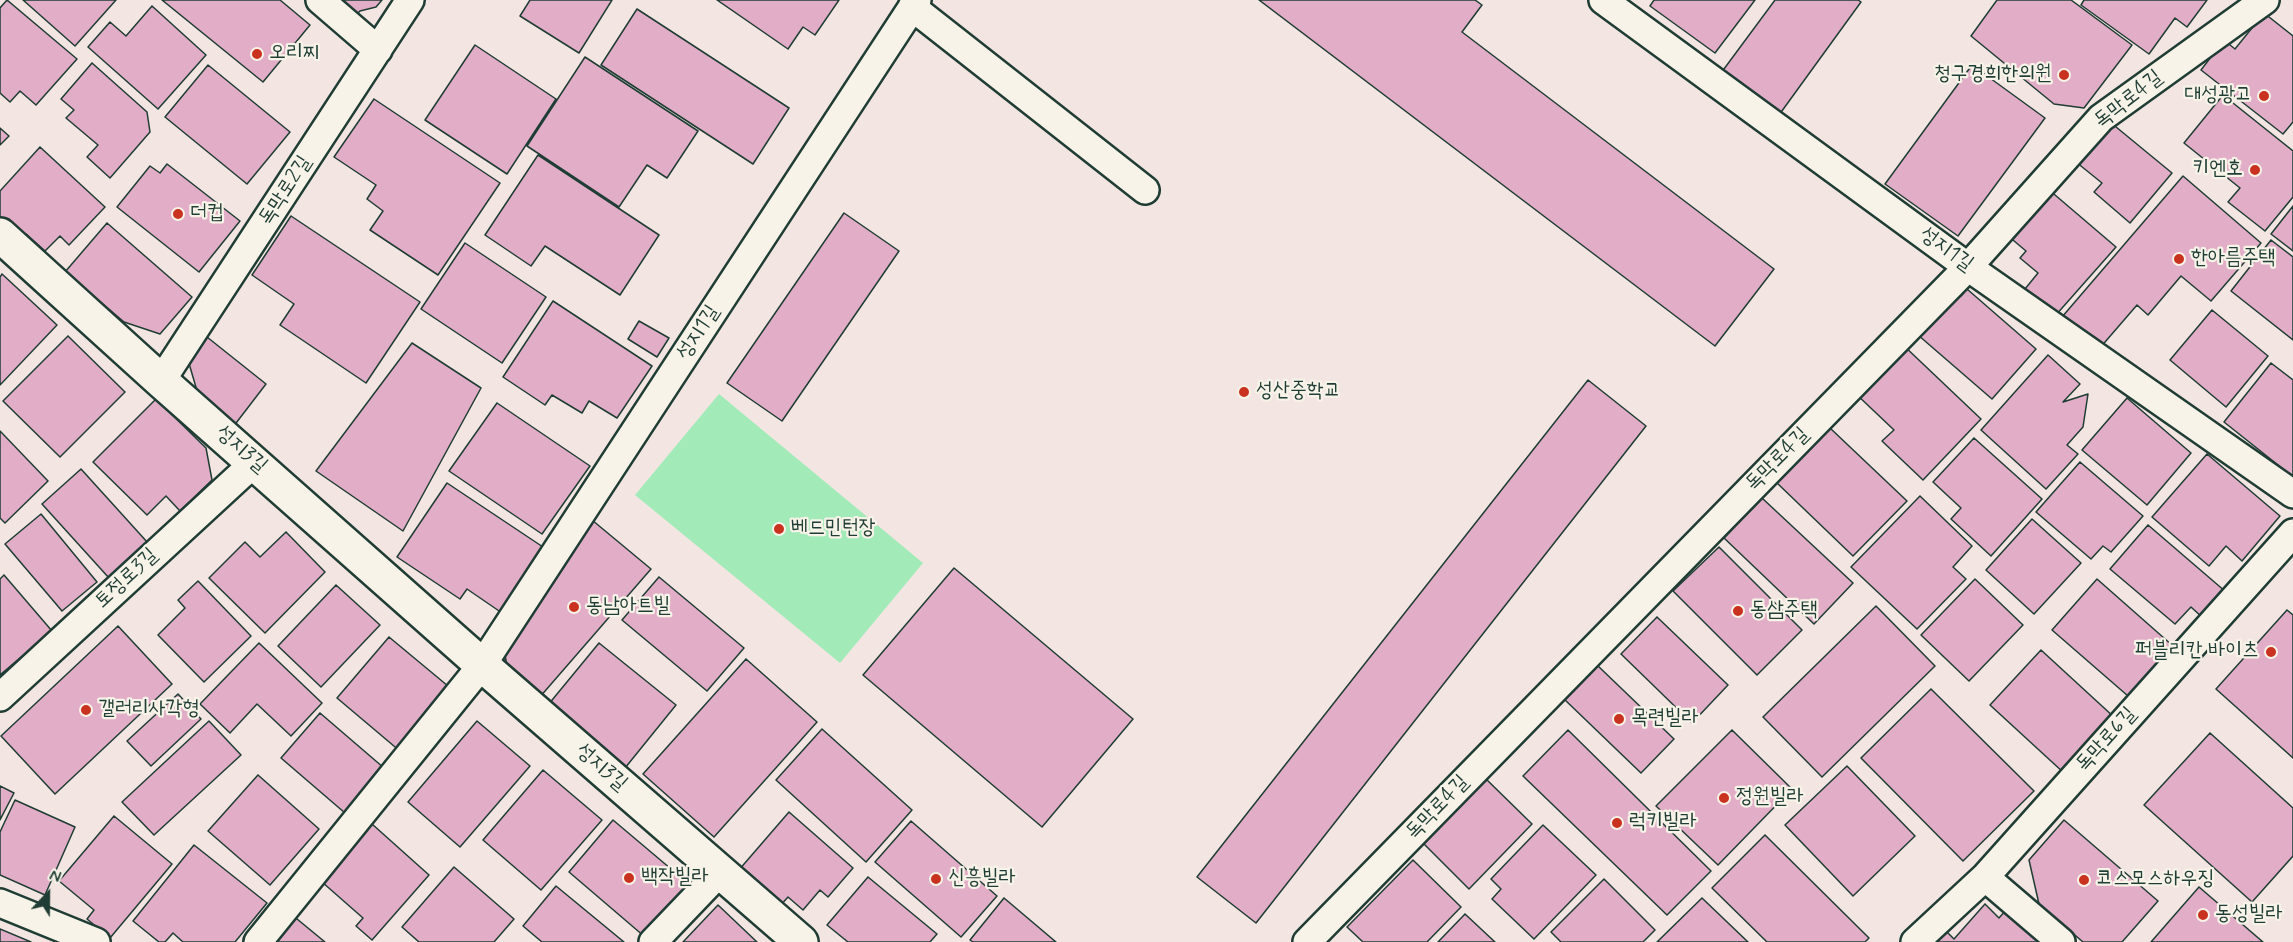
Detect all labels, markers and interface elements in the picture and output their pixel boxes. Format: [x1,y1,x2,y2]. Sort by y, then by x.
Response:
place label: 오리찌 [269,41,320,67]
marker: 오리찌 [250,47,264,61]
place label: 청구경희한의원 [1934,62,2052,88]
street label: 독막로4길 [2090,66,2168,134]
marker: 청구경희한의원 [2057,68,2071,82]
place label: 대성광고 [2184,83,2252,109]
marker: 대성광고 [2257,89,2271,103]
street label: 독막로2길 [254,151,318,231]
place label: 키엔호 [2192,157,2243,183]
marker: 키엔호 [2248,163,2262,177]
place label: 더컵 [190,201,224,227]
marker: 더컵 [171,207,185,221]
street label: 성지1길 [1914,222,1978,278]
place label: 한아름주택 [2191,246,2275,272]
marker: 한아름주택 [2172,252,2186,266]
street label: 성지1길 [672,301,726,365]
place label: 성산중학교 [1256,379,1340,405]
marker: 성산중학교 [1237,385,1251,399]
street label: 성지3길 [210,421,272,479]
street label: 독막로4길 [1741,423,1815,497]
place label: 베드민턴장 [791,516,875,542]
marker: 베드민턴장 [772,522,786,536]
street label: 토정로3길 [90,543,164,615]
place label: 동남아트빌 [586,594,670,620]
place label: 동삼주택 [1750,598,1818,624]
marker: 동남아트빌 [567,600,581,614]
marker: 동삼주택 [1731,604,1745,618]
place label: 퍼블리칸 바이츠 [2135,639,2259,665]
marker: 퍼블리칸 바이츠 [2264,645,2278,659]
place label: 갤러리사각형 [98,697,199,723]
street label: 독막로6길 [2071,702,2143,778]
marker: 갤러리사각형 [79,703,93,717]
place label: 목련빌라 [1631,706,1699,732]
marker: 목련빌라 [1612,712,1626,726]
street label: 성지3길 [570,739,632,797]
street label: 독막로4길 [1401,771,1475,845]
place label: 정원빌라 [1736,785,1804,811]
marker: 정원빌라 [1717,791,1731,805]
place label: 럭키빌라 [1629,810,1697,836]
marker: 럭키빌라 [1610,816,1624,830]
north arrow [18,864,78,924]
text: N [46,865,64,889]
place label: 백작빌라 [641,865,709,891]
place label: 신흥빌라 [948,866,1016,892]
place label: 코스모스하우징 [2096,867,2214,893]
marker: 백작빌라 [622,871,636,885]
marker: 신흥빌라 [929,872,943,886]
marker: 코스모스하우징 [2077,873,2091,887]
place label: 동성빌라 [2215,902,2283,928]
marker: 동성빌라 [2196,908,2210,922]

